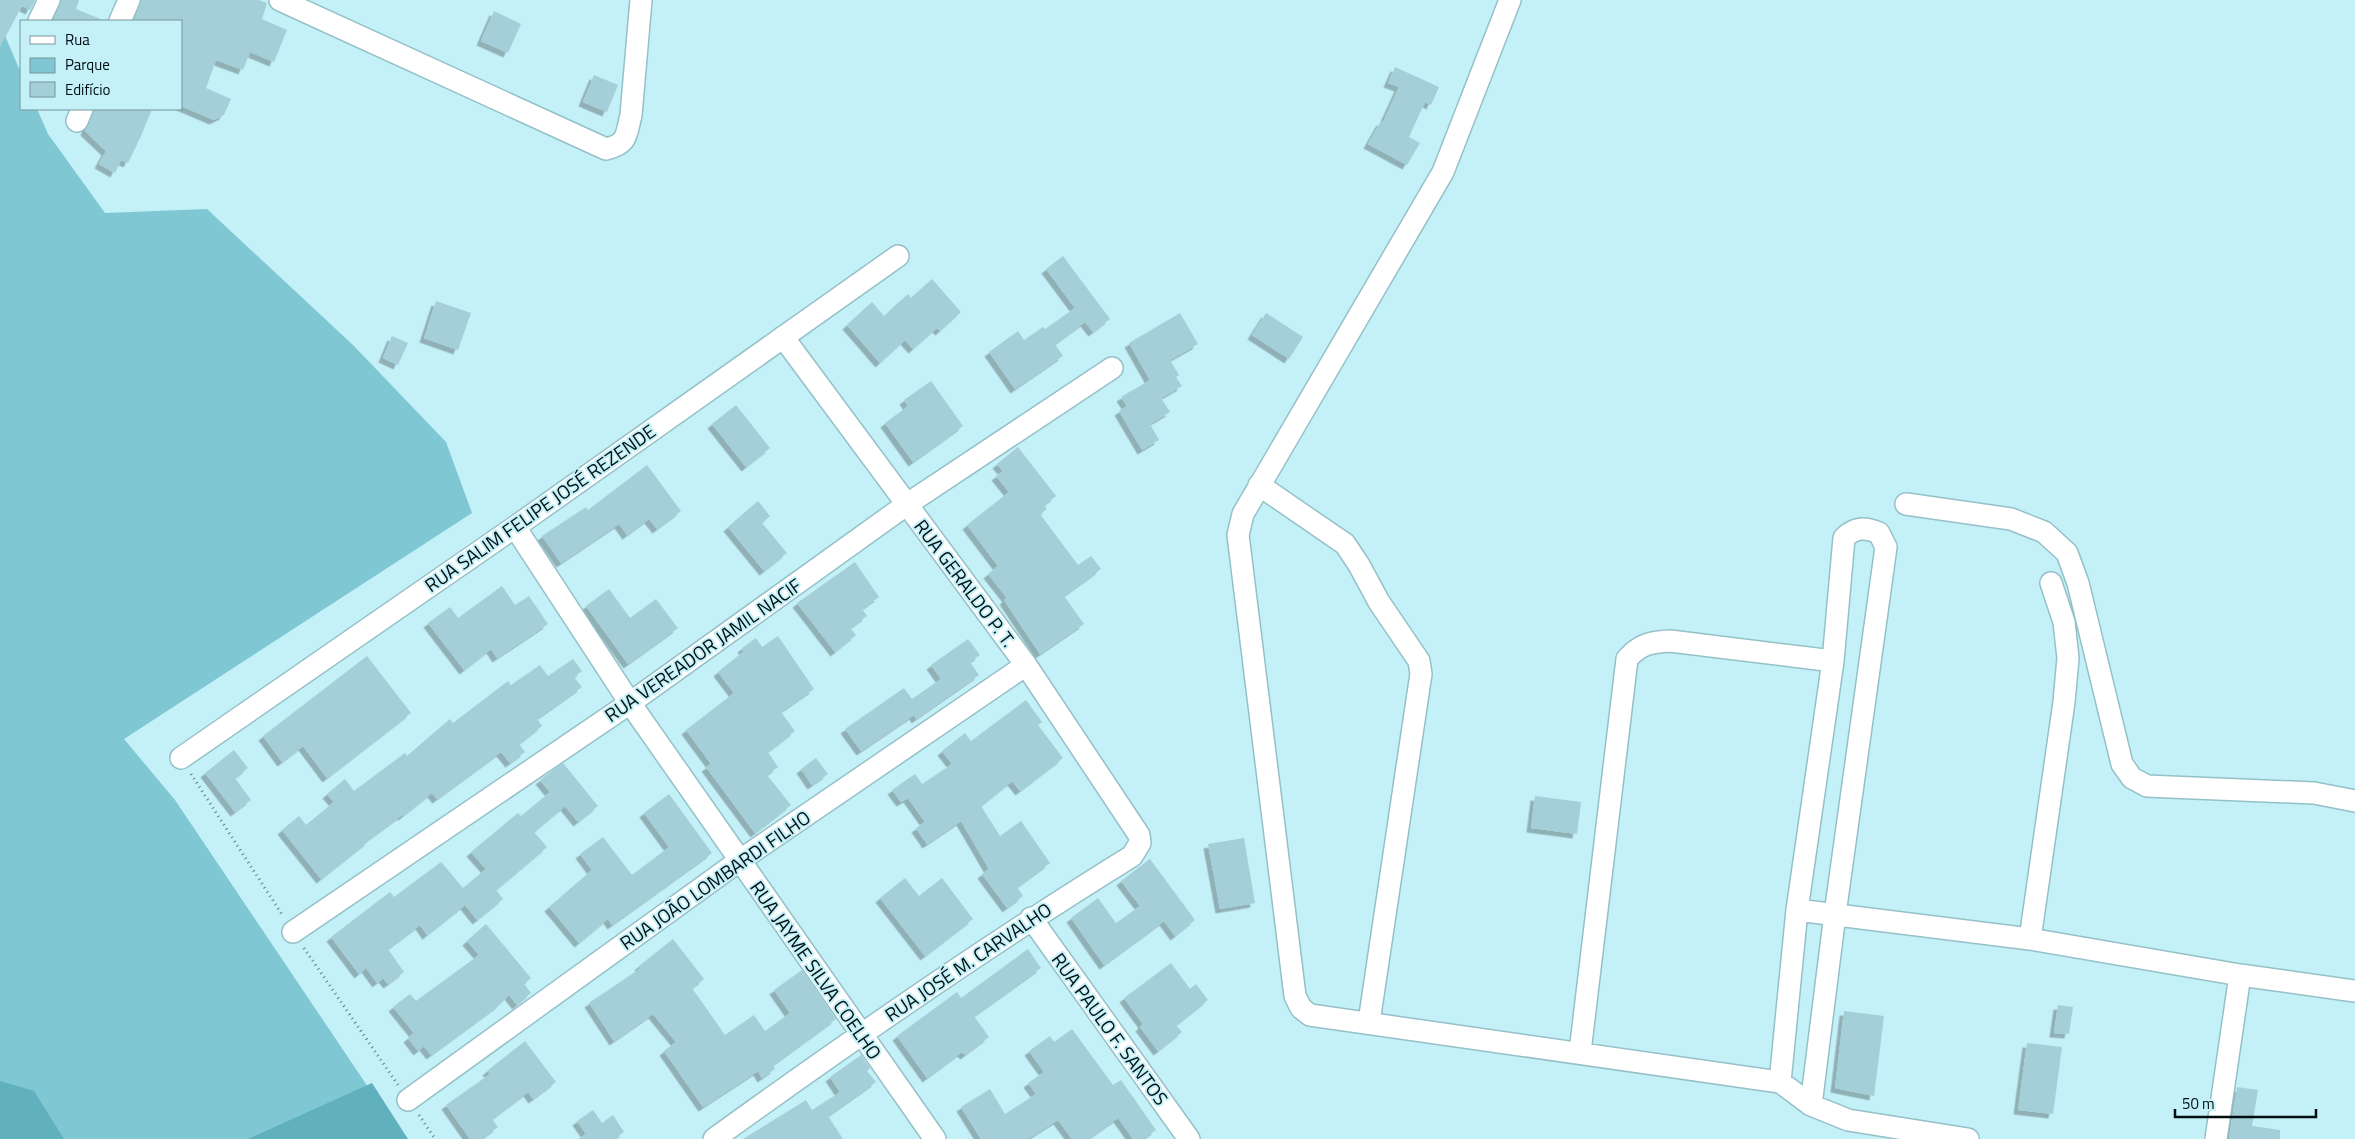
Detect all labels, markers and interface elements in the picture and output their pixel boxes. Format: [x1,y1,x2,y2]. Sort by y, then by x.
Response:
legend [20,20,182,110]
text: Rua [65,28,90,51]
text: Parque [65,53,110,76]
text: Edifício [65,78,110,101]
street label: RUA SALIM FELIPE JOSÉ REZENDE [418,416,661,599]
street label: RUA GERALDO P. T. [908,513,1023,653]
street label: RUA VEREADOR JAMIL NACIF [598,570,807,729]
street label: RUA JOÃO LOMBARDI FILHO [613,803,816,957]
street label: RUA JAYME SILVA COELHO [744,874,889,1065]
street label: RUA JOSÉ M. CARVALHO [878,895,1057,1028]
street label: RUA PAULO F. SANTOS [1045,946,1176,1111]
scale bar [2175,1086,2316,1118]
text: 50 m [2182,1092,2215,1115]

